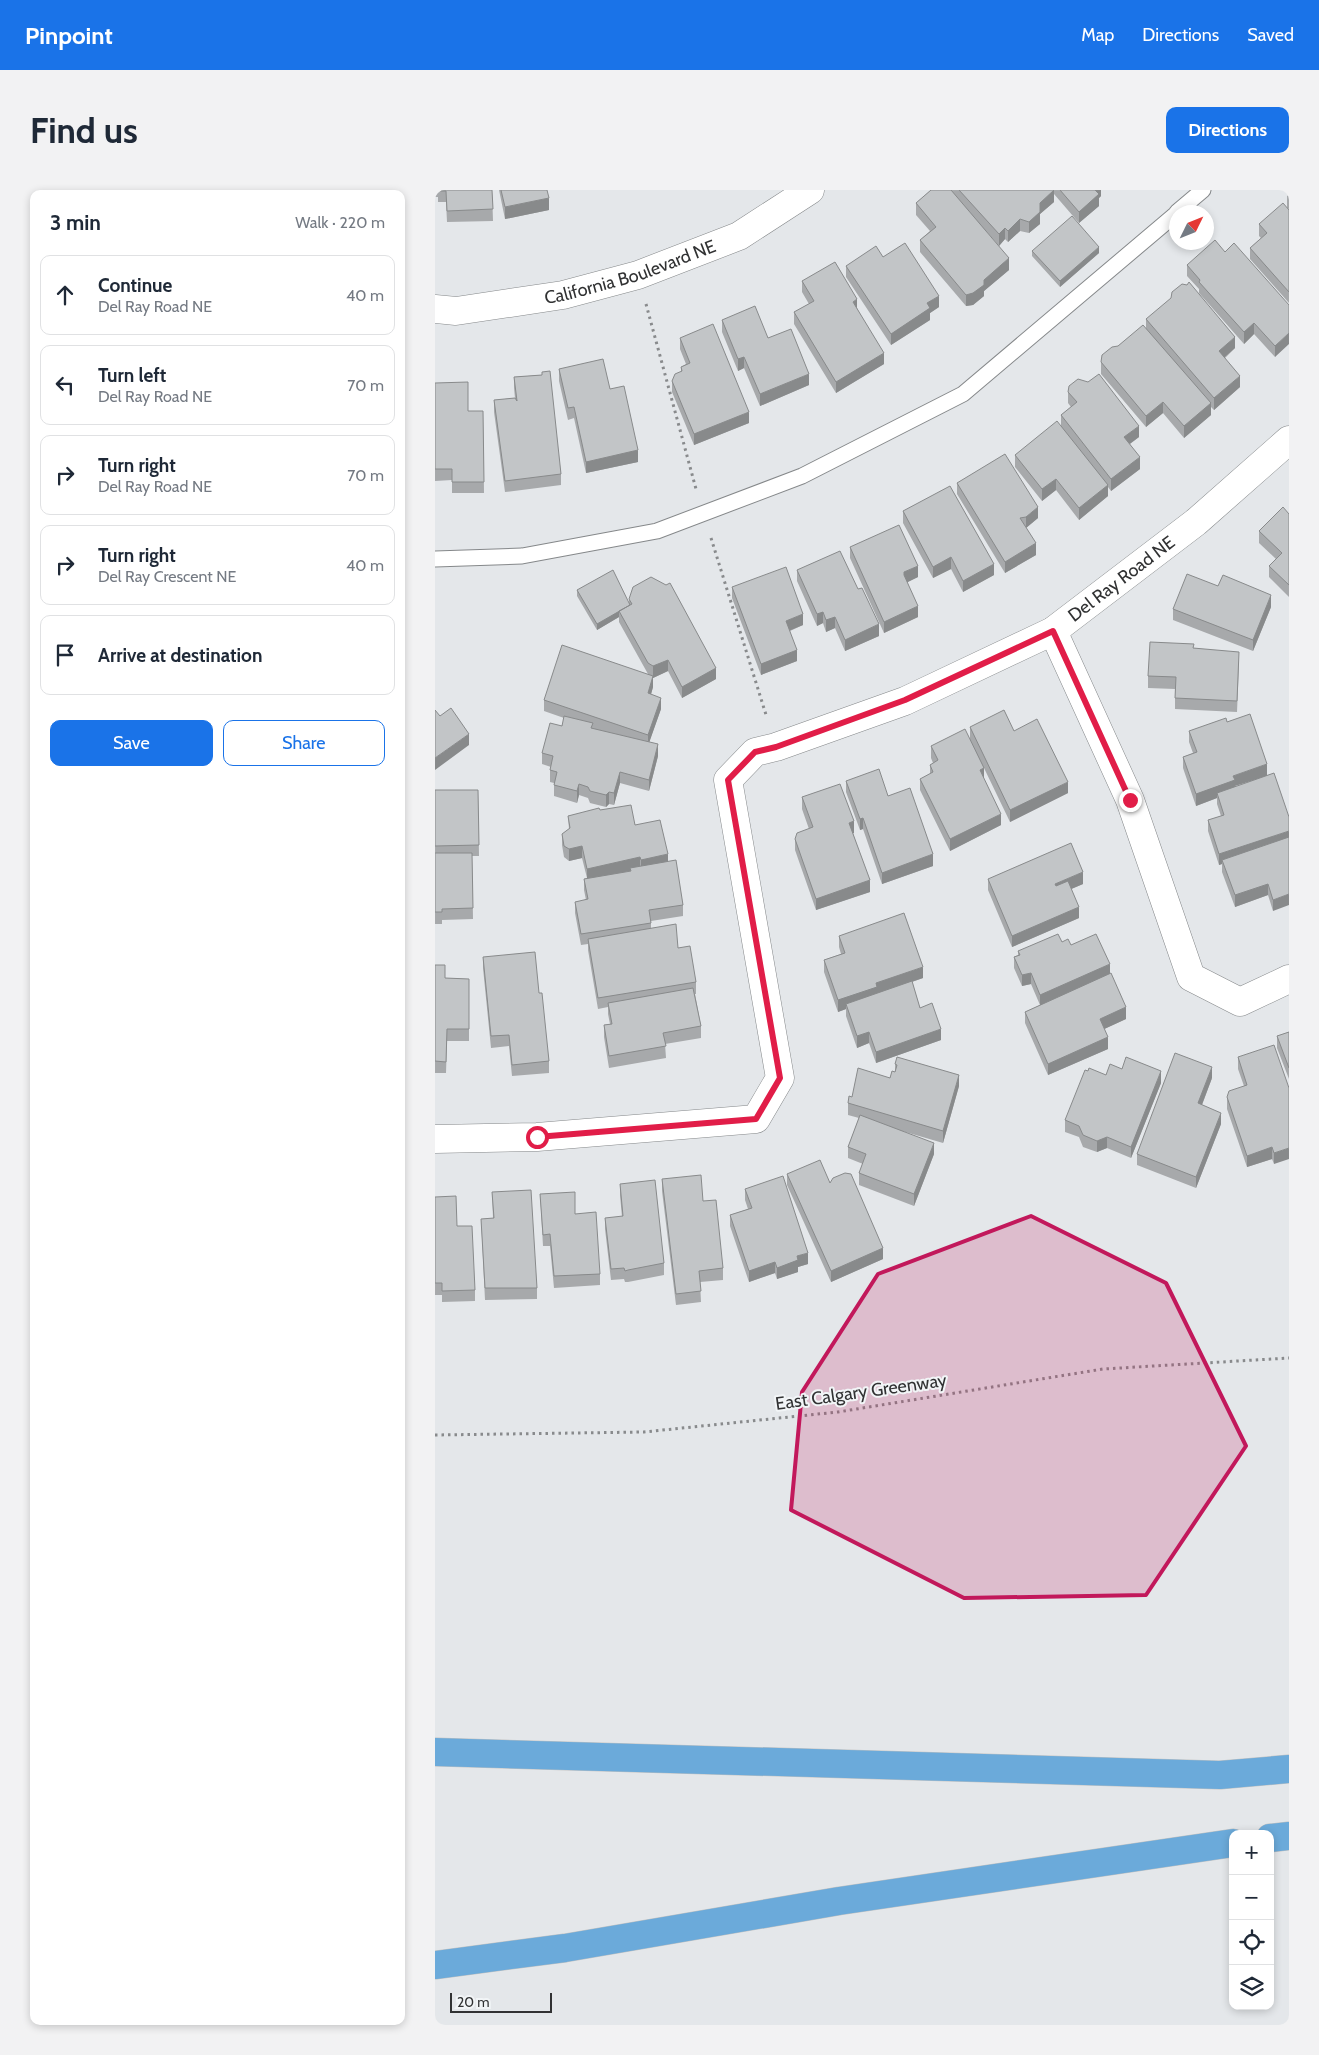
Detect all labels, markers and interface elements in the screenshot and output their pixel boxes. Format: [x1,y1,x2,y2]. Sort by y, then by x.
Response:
text: Pinpoint [25,21,113,50]
text: Map [1081,24,1114,46]
text: Directions [1142,24,1219,46]
text: Saved [1247,24,1294,46]
button: Directions [1166,107,1289,153]
text: Find us [30,109,138,152]
north arrow [1169,205,1214,250]
text: 3 min [50,210,101,235]
text: Walk · 220 m [295,213,385,232]
street label: California Boulevard NE [543,235,719,309]
text: Continue [98,274,172,297]
icon: ahead [51,281,79,309]
text: 40 m [346,286,384,305]
text: Del Ray Road NE [98,297,212,316]
text: Turn left [98,364,166,387]
icon: left [51,371,79,399]
text: 70 m [347,376,384,395]
text: Del Ray Road NE [98,387,212,406]
text: Turn right [98,454,176,477]
icon: right [51,461,79,489]
text: 70 m [347,466,384,485]
text: Del Ray Road NE [98,477,212,496]
street label: Del Ray Road NE [1064,531,1179,627]
text: Turn right [98,544,176,567]
icon: right [51,551,79,579]
text: 40 m [346,556,384,575]
text: Del Ray Crescent NE [98,567,236,586]
icon: arrive [51,641,79,669]
text: Arrive at destination [98,644,262,667]
button: Save [50,720,213,766]
button: Share [223,720,385,766]
route end [1119,789,1142,812]
route start [526,1126,549,1149]
street label: East Calgary Greenway [774,1369,948,1415]
map controls [1229,1830,1274,2010]
button: + [1229,1830,1274,1875]
button: − [1229,1875,1274,1920]
button: locate [1229,1920,1274,1965]
button: layers [1229,1965,1274,2010]
scale bar [450,1990,553,2013]
text: 20 m [457,1993,490,2011]

